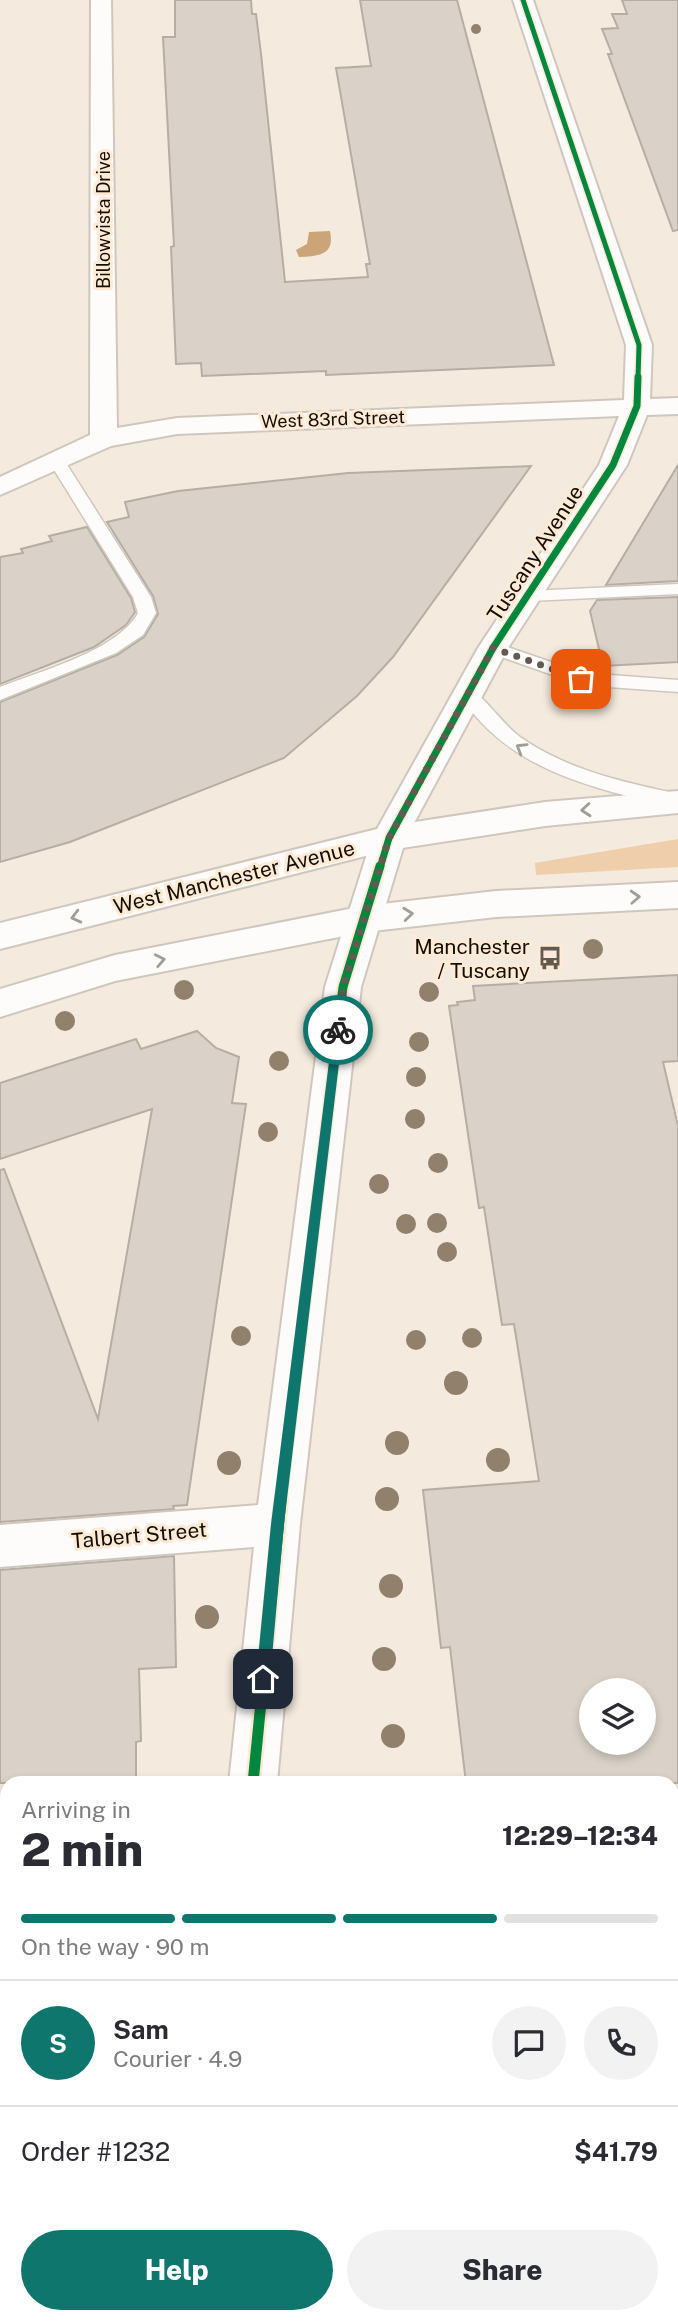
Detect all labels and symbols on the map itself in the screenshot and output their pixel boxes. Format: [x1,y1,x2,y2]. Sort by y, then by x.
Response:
street label: Billowvista Drive [93,151,114,289]
street label: West 83rd Street [261,406,405,432]
street label: Tuscany Avenue [482,480,588,626]
pin [551,649,611,709]
one-way arrow [516,744,529,757]
one-way arrow [580,802,591,817]
street label: West Manchester Avenue [111,835,357,919]
one-way arrow [630,890,641,905]
one-way arrow [403,907,414,922]
one-way arrow [70,909,82,923]
place label: Manchester / Tuscany [414,934,530,983]
bus stop icon: Manchester / Tuscany [536,944,564,972]
one-way arrow [154,953,166,968]
courier [303,995,373,1065]
street label: Talbert Street [70,1517,208,1553]
pin [233,1649,293,1709]

